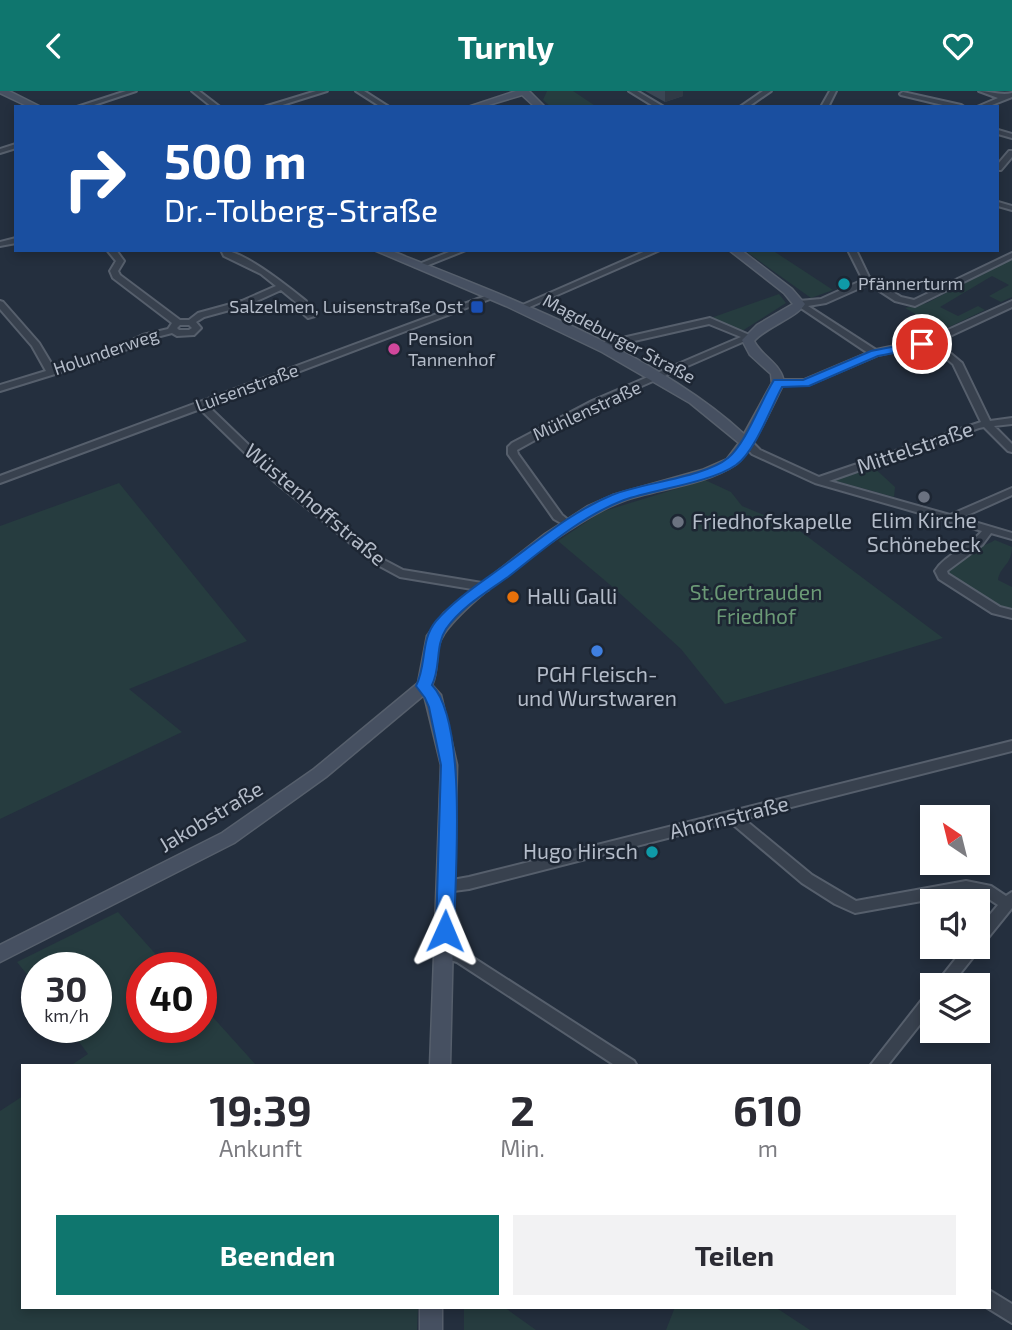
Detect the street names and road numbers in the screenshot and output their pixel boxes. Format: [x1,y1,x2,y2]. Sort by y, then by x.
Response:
street label: Magdeburger Straße [539,289,699,388]
street label: Holunderweg [50,323,161,379]
street label: Luisenstraße [192,358,301,416]
street label: Mühlenstraße [529,375,644,445]
street label: Mittelstraße [853,415,976,478]
street label: Wüstenhoffstraße [240,437,392,570]
street label: Jakobstraße [154,775,267,857]
street label: Ahornstraße [666,790,791,843]

